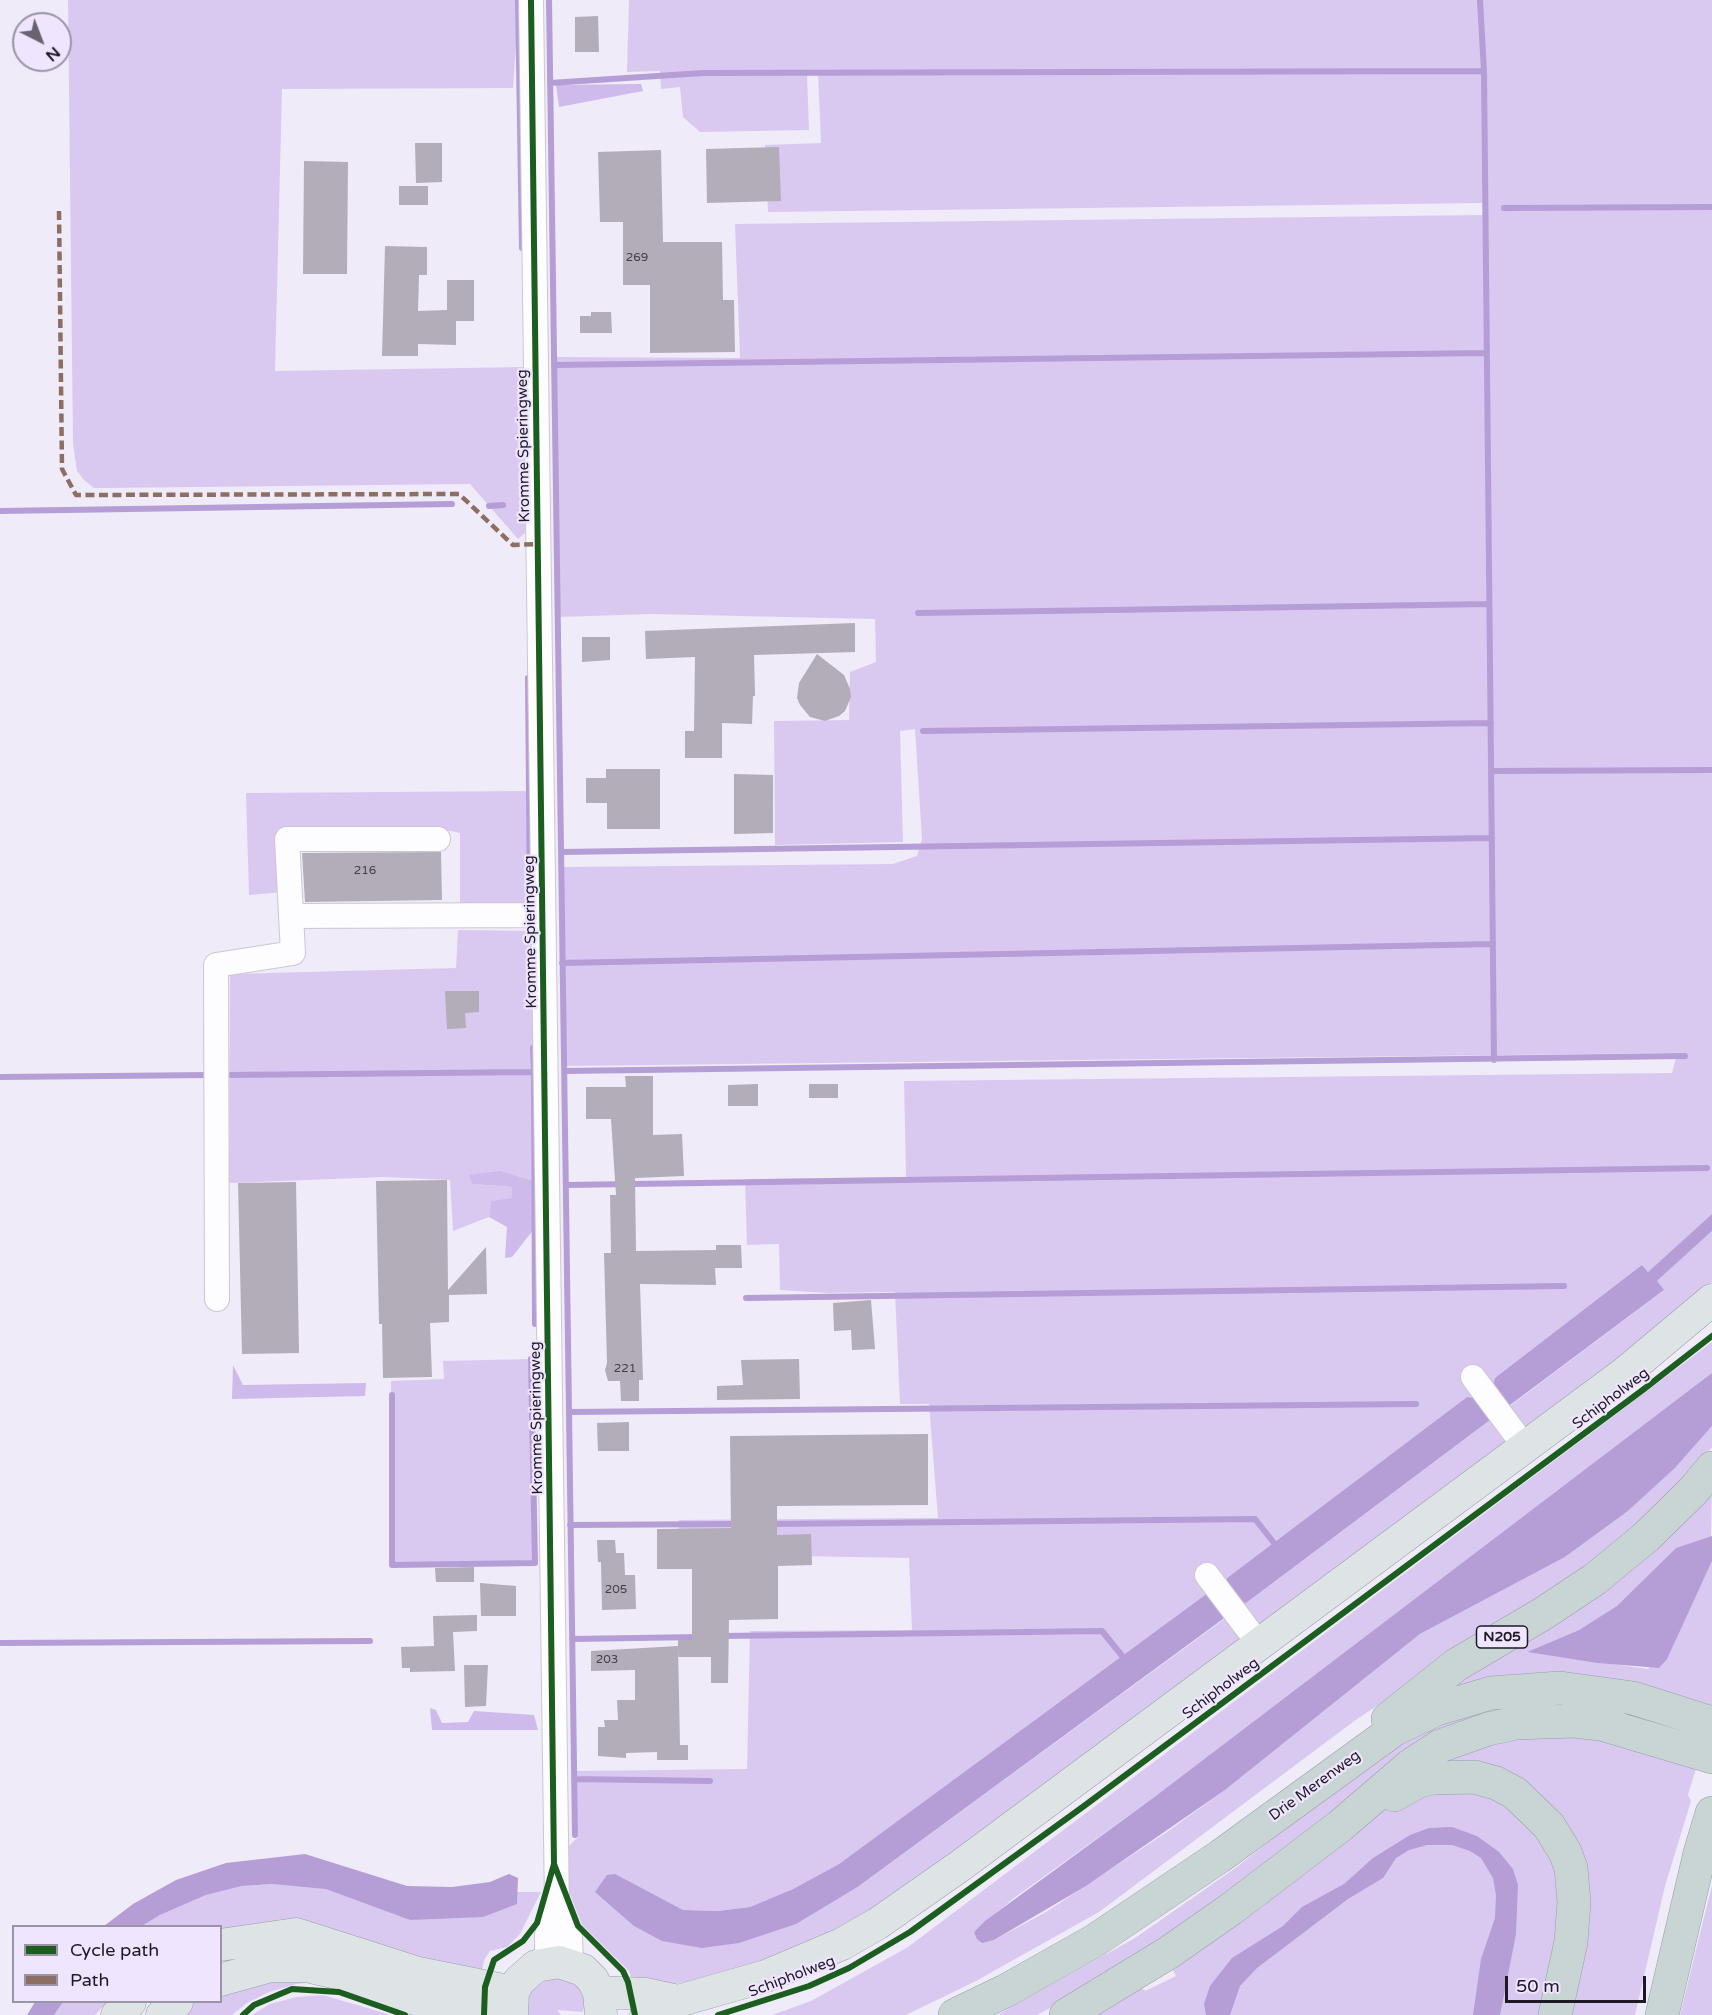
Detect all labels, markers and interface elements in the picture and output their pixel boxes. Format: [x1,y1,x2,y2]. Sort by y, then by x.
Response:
north arrow [12,12,72,72]
text: N [41,42,64,66]
house number: 269 [626,251,648,265]
street label: Kromme Spieringweg [514,369,534,523]
street label: Kromme Spieringweg [521,855,541,1009]
house number: 216 [354,864,376,878]
street label: Kromme Spieringweg [527,1341,547,1495]
house number: 221 [614,1362,636,1376]
street label: Schipholweg [1569,1364,1653,1434]
house number: 205 [605,1583,627,1597]
road number: N205 [1476,1626,1528,1648]
house number: 203 [596,1653,618,1667]
street label: Schipholweg [1179,1654,1263,1724]
street label: Drie Merenweg [1266,1747,1364,1825]
legend [12,1925,222,2003]
text: Cycle path [70,1939,159,1961]
street label: Schipholweg [746,1952,838,2002]
scale bar [1508,1964,1649,2002]
text: Path [70,1969,109,1991]
text: 50 m [1516,1975,1560,1997]

